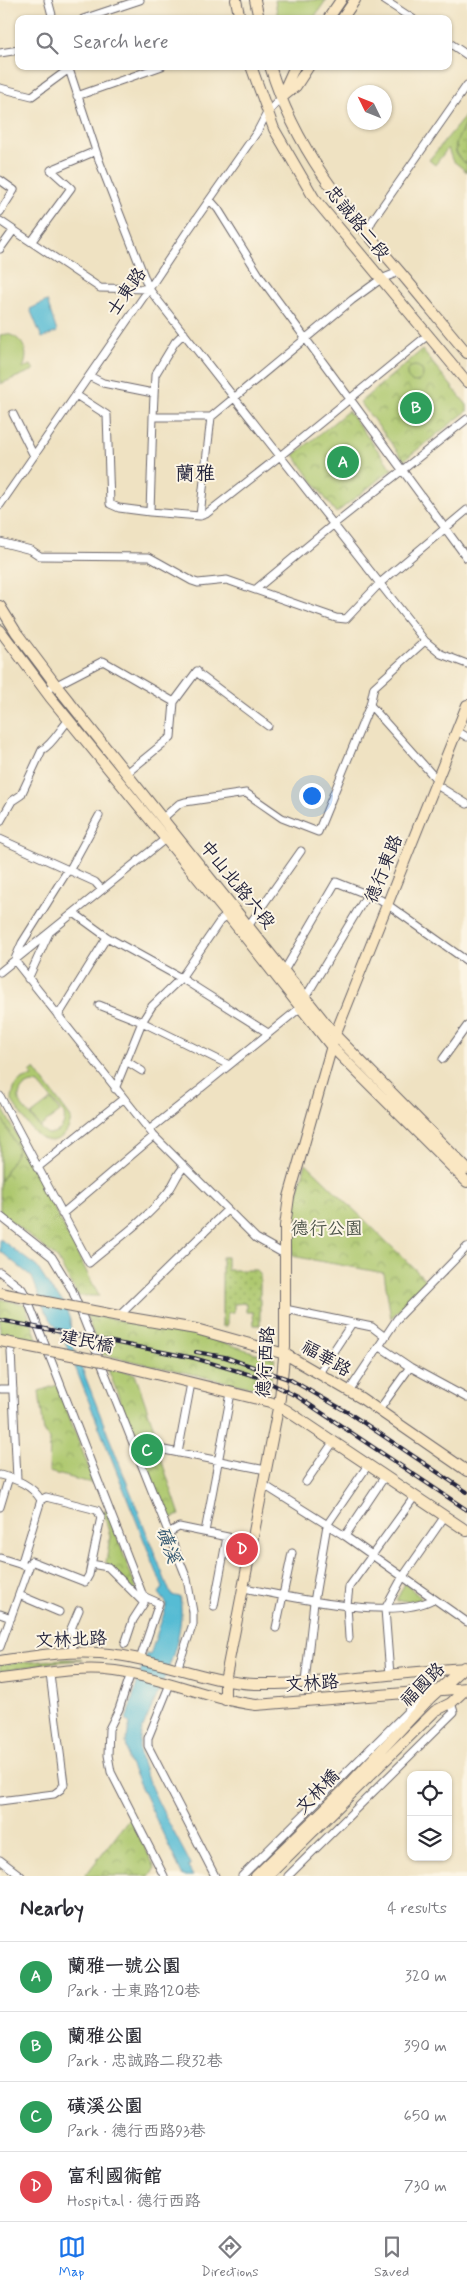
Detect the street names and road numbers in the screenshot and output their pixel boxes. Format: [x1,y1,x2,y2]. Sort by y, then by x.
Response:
street label: 忠誠路二段 [319,180,395,266]
street label: 士東路 [102,263,152,321]
street label: 德行東路 [359,831,409,907]
street label: 中山北路六段 [194,835,280,935]
street label: 建民橋 [58,1325,116,1359]
street label: 德行西路 [252,1325,280,1399]
street label: 福華路 [297,1335,355,1383]
street label: 文林北路 [35,1627,107,1653]
street label: 福國路 [395,1657,451,1713]
street label: 文林路 [284,1670,340,1698]
street label: 文林橋 [291,1764,345,1820]

